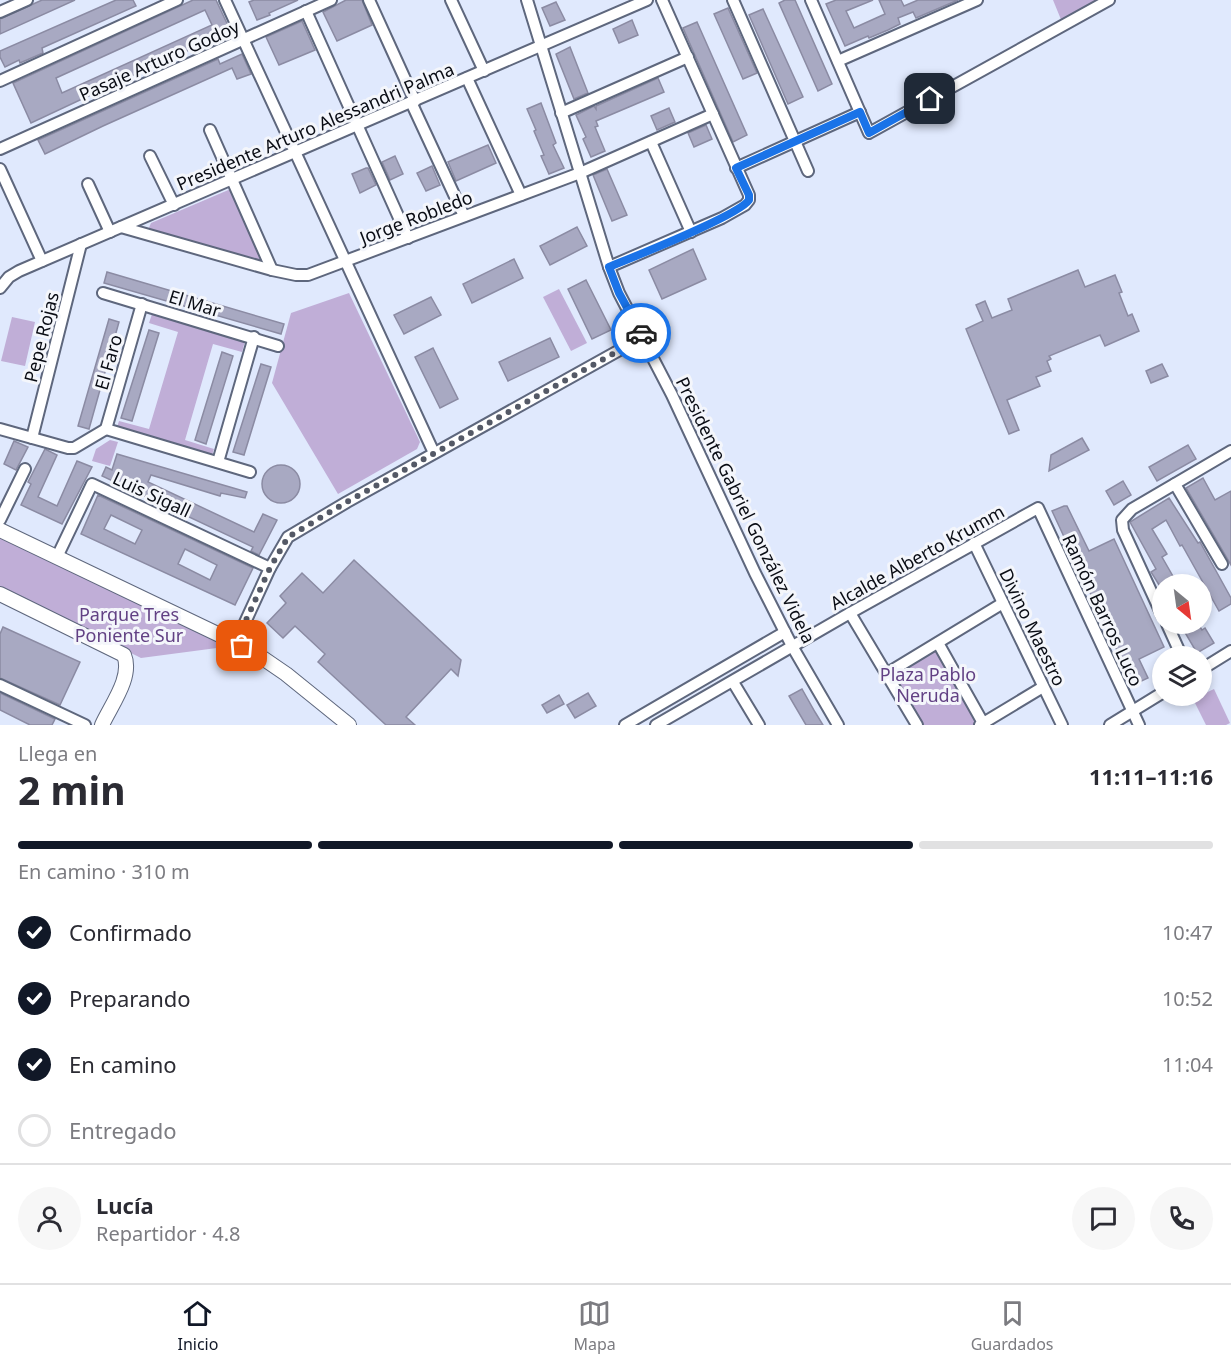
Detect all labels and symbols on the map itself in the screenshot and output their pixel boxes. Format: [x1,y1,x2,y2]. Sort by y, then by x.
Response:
street label: Pasaje Arturo Godoy [75,13,244,106]
street label: Presidente Arturo Alessandri Palma [173,56,457,196]
pin [904,73,955,124]
street label: Jorge Robledo [354,184,476,250]
street label: El Mar [166,284,224,322]
street label: Pepe Rojas [18,289,64,385]
courier [611,303,671,363]
street label: El Faro [89,331,127,393]
street label: Presidente Gabriel González Videla [671,373,821,647]
street label: Luis Sigall [109,465,195,523]
street label: Alcalde Alberto Krumm [826,499,1008,615]
street label: Ramón Barros Luco [1057,530,1149,690]
street label: Divino Maestro [994,564,1072,690]
north arrow [1152,574,1212,634]
park label: Parque Tres Poniente Sur [75,602,184,647]
pin [216,620,267,671]
park label: Plaza Pablo Neruda [880,662,976,707]

